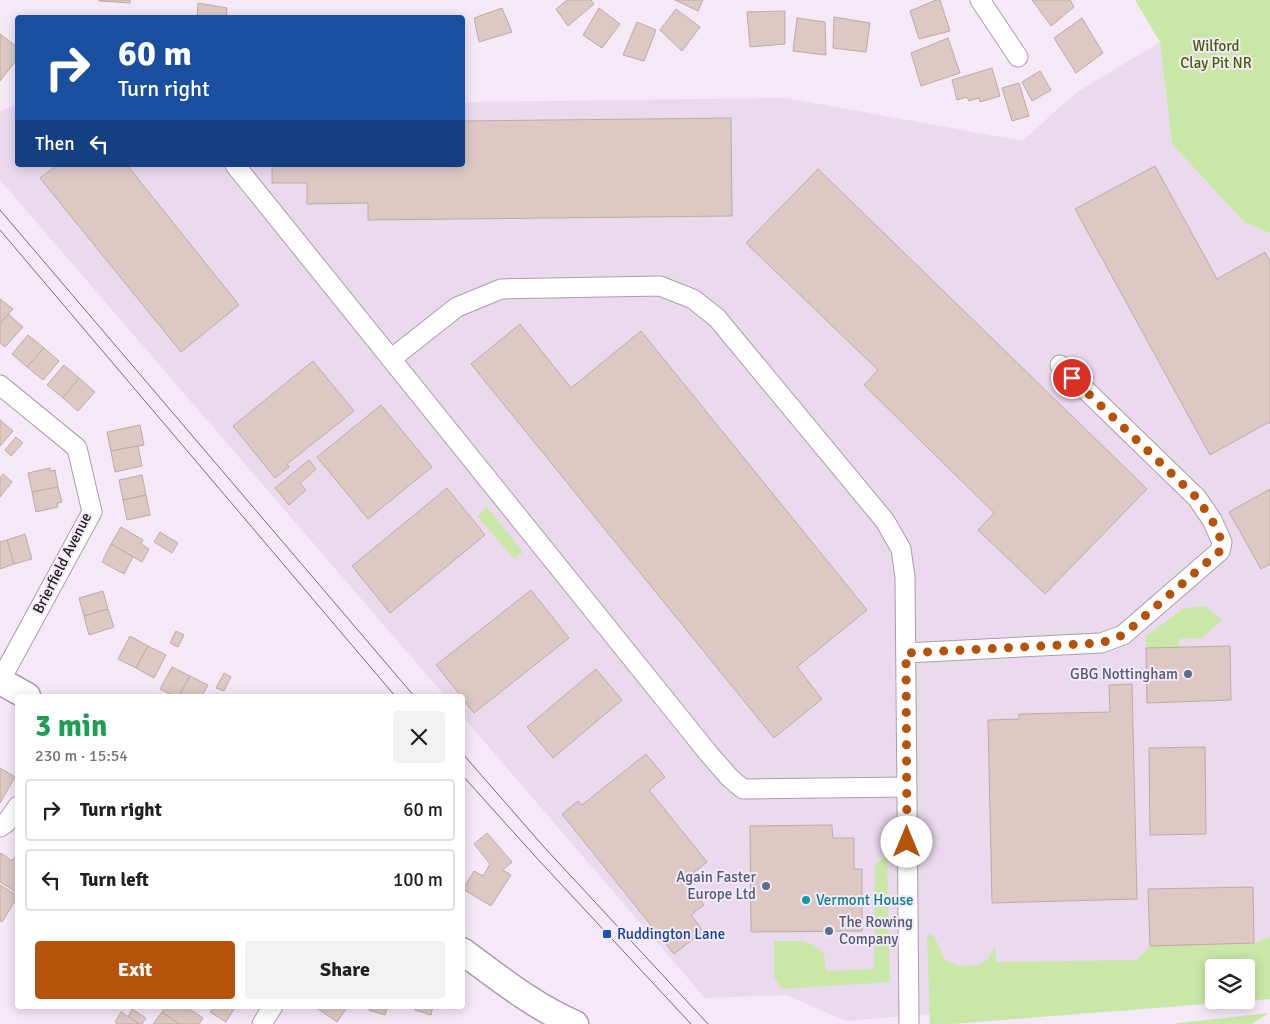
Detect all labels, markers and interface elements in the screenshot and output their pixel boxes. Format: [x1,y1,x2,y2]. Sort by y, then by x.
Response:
text: 60 m [118,32,192,75]
icon: right [35,35,100,100]
park label: Wilford Clay Pit NR [1180,37,1252,72]
text: Turn right [118,75,210,102]
icon: left [85,130,113,158]
text: Then [35,132,75,156]
pin [1051,357,1093,399]
icon: arrive [1058,364,1086,392]
street label: Brierfield Avenue [29,510,95,616]
place label: GBG Nottingham [1070,665,1178,683]
marker: GBG Nottingham [1182,668,1194,680]
text: 3 min [35,708,107,745]
button: close [393,711,445,763]
text: 230 m · 15:54 [35,746,128,766]
icon: right [37,796,65,824]
text: Turn right [80,798,162,822]
text: 60 m [403,798,443,822]
position arrow [880,815,932,867]
icon: left [37,866,65,894]
text: Turn left [80,868,149,892]
text: 100 m [393,868,443,892]
place label: Again Faster Europe Ltd [676,868,756,903]
marker: Again Faster Europe Ltd [760,880,772,892]
place label: Vermont House [816,891,914,909]
marker: Vermont House [800,894,812,906]
place label: The Rowing Company [839,913,913,948]
place label: Ruddington Lane [617,925,725,943]
marker: The Rowing Company [823,925,835,937]
marker: Ruddington Lane [601,928,613,940]
button: Exit [35,941,235,999]
button: Share [245,941,445,999]
map controls [1205,959,1255,1009]
button: layers [1205,959,1255,1009]

